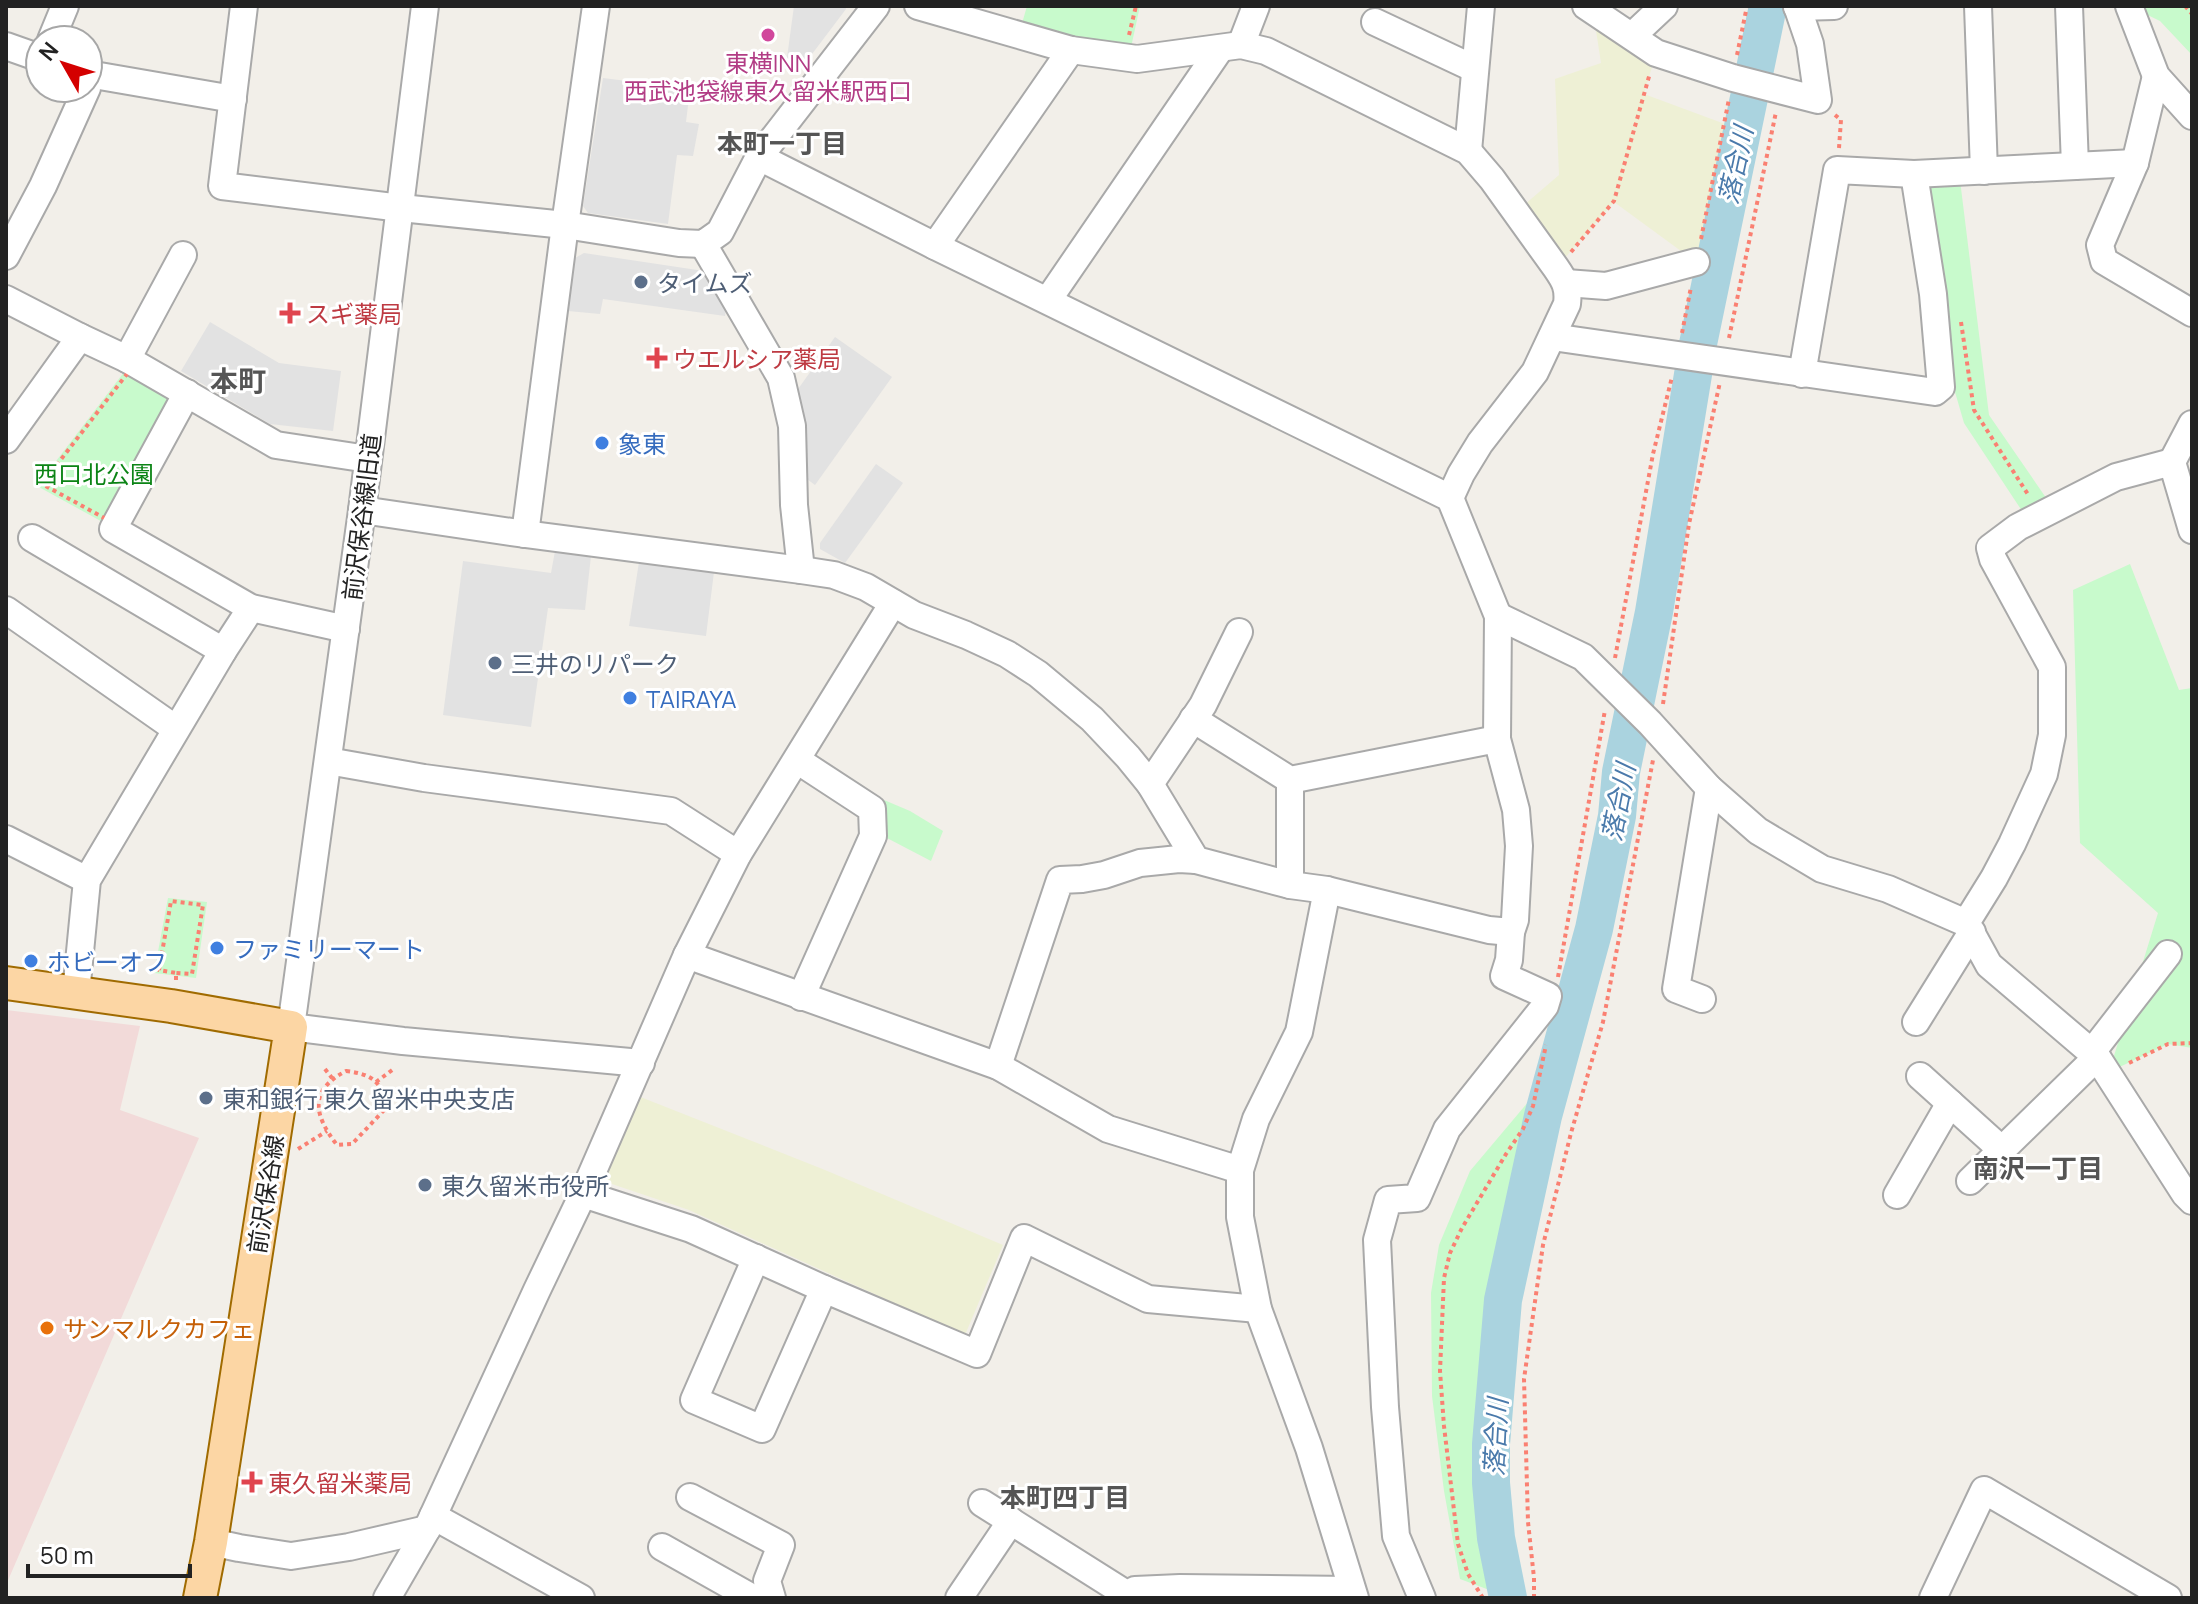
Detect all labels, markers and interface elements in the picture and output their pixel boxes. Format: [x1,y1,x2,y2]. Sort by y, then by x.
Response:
north arrow [24,24,104,104]
marker: 東横INN 西武池袋線東久留米駅西口 [759,26,777,44]
text: N [32,36,65,67]
place label: 東横INN 西武池袋線東久留米駅西口 [624,46,912,107]
water label: 落合川 [1709,120,1761,207]
district label: 本町一丁目 [717,125,847,161]
place label: タイムズ [657,266,753,299]
marker: タイムズ [632,273,650,291]
place label: スギ薬局 [306,297,402,330]
marker: スギ薬局 [281,304,299,322]
place label: ウエルシア薬局 [673,342,841,375]
marker: ウエルシア薬局 [648,349,666,367]
district label: 本町 [210,361,266,399]
place label: 象東 [618,427,666,460]
street label: 前沢保谷線旧道 [334,432,388,602]
marker: 象東 [593,434,611,452]
park label: 西口北公園 [34,457,154,490]
place label: 三井のリパーク [511,647,679,680]
marker: 三井のリパーク [486,654,504,672]
place label: TAIRAYA [646,682,736,715]
marker: TAIRAYA [621,689,639,707]
water label: 落合川 [1593,757,1644,844]
place label: ファミリーマート [233,932,425,965]
marker: ファミリーマート [208,939,226,957]
place label: ホビーオフ [47,945,167,978]
marker: ホビーオフ [22,952,40,970]
place label: 東和銀行 東久留米中央支店 [222,1082,515,1115]
marker: 東和銀行 東久留米中央支店 [197,1089,215,1107]
street label: 前沢保谷線 [239,1132,291,1256]
district label: 南沢一丁目 [1973,1150,2103,1186]
place label: 東久留米市役所 [441,1169,609,1202]
marker: 東久留米市役所 [416,1176,434,1194]
place label: サンマルクカフェ [63,1312,255,1345]
marker: サンマルクカフェ [38,1319,56,1337]
water label: 落合川 [1475,1394,1515,1477]
place label: 東久留米薬局 [268,1466,412,1499]
marker: 東久留米薬局 [243,1473,261,1491]
district label: 本町四丁目 [1000,1479,1130,1515]
scale bar [28,1528,190,1578]
text: 50 m [40,1538,94,1571]

